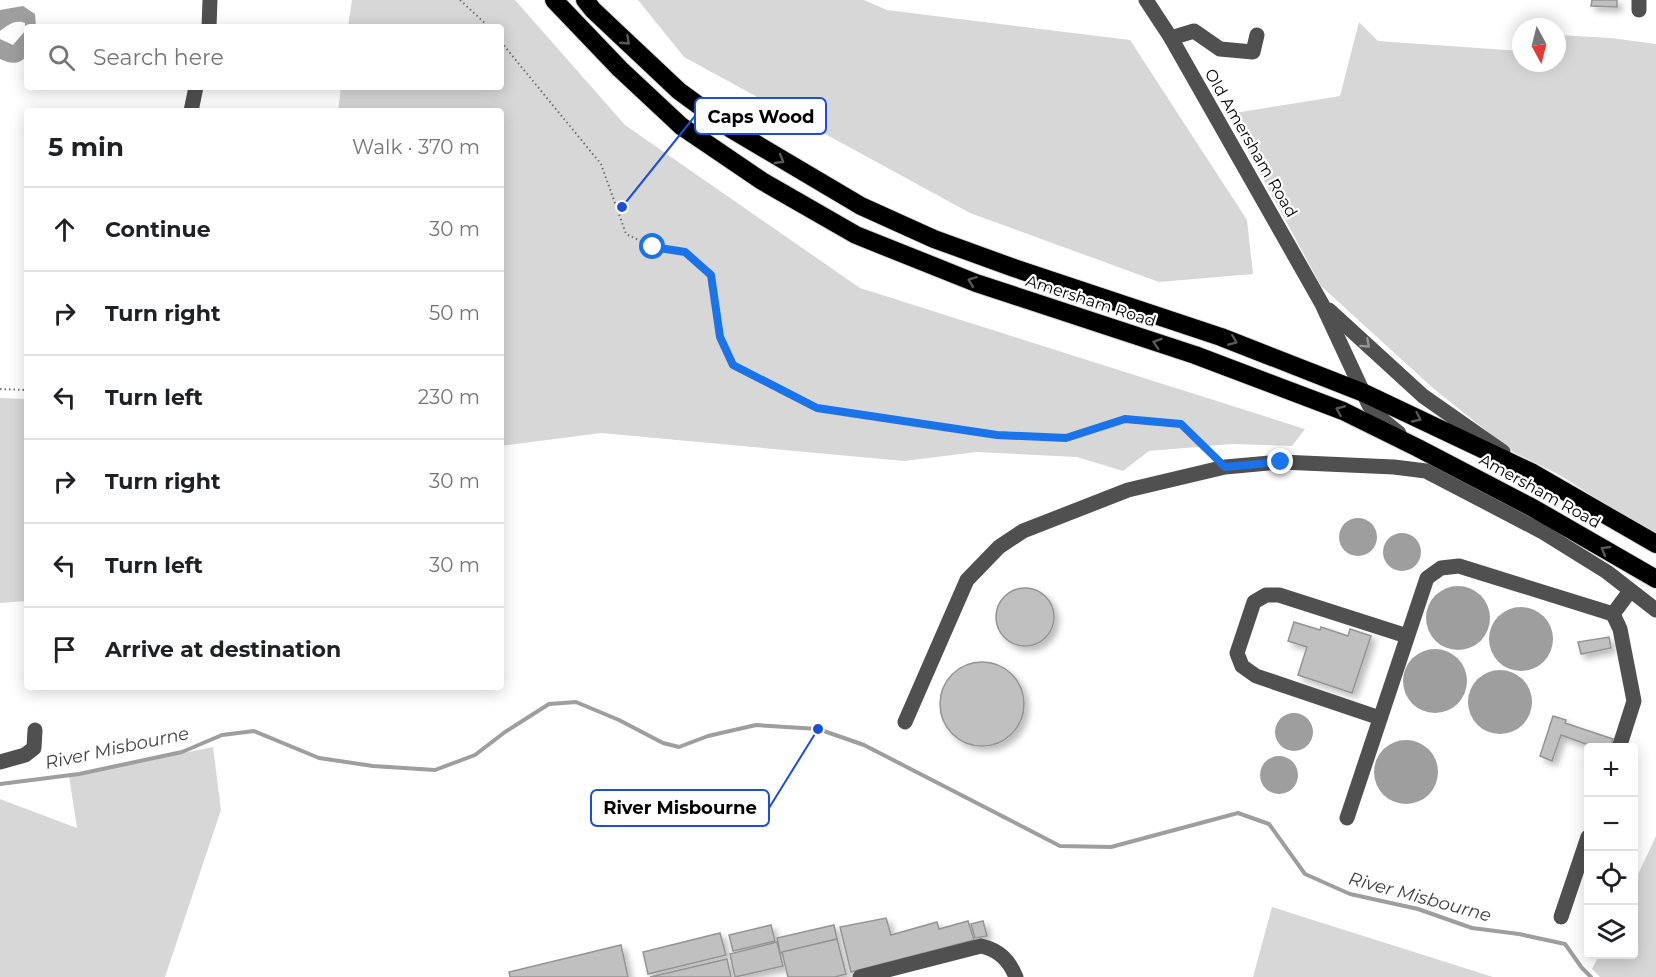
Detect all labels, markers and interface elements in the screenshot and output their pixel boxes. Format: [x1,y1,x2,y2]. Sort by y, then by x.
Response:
north arrow [1512,18,1566,72]
search box [24,24,504,90]
one-way arrow [620,34,630,45]
icon: search [45,41,78,74]
text: Search here [93,44,224,71]
street label: Old Amersham Road [1201,65,1301,221]
callout: Caps Wood [695,98,826,134]
text: Caps Wood [707,106,815,128]
text: 5 min [48,131,124,163]
text: Walk · 370 m [352,135,480,159]
one-way arrow [774,152,784,164]
icon: ahead [48,213,81,246]
text: Continue [105,216,211,243]
text: 30 m [429,217,480,241]
route start [639,233,665,259]
street label: Amersham Road [1024,271,1158,331]
one-way arrow [967,276,978,288]
icon: right [48,297,81,330]
text: Turn right [105,300,220,327]
text: 50 m [429,301,480,325]
one-way arrow [1227,334,1238,347]
one-way arrow [1359,337,1369,348]
one-way arrow [1152,338,1163,350]
icon: left [48,381,81,414]
text: Turn left [105,384,203,411]
text: 230 m [418,385,480,409]
one-way arrow [1335,405,1346,417]
one-way arrow [1410,411,1421,423]
route end [1267,448,1293,474]
street label: Amersham Road [1476,450,1604,532]
icon: right [48,465,81,498]
text: Turn right [105,468,220,495]
text: 30 m [429,469,480,493]
one-way arrow [1601,545,1611,557]
icon: left [48,549,81,582]
text: Turn left [105,552,203,579]
text: 30 m [429,553,480,577]
icon: arrive [48,633,81,666]
text: Arrive at destination [105,636,341,663]
water label: River Misbourne [43,722,191,774]
map controls [1584,743,1638,959]
button: + [1584,743,1638,797]
callout: River Misbourne [591,790,769,826]
text: River Misbourne [603,797,757,819]
button: − [1584,797,1638,851]
button: locate [1584,851,1638,905]
water label: River Misbourne [1346,867,1494,927]
button: layers [1584,905,1638,959]

